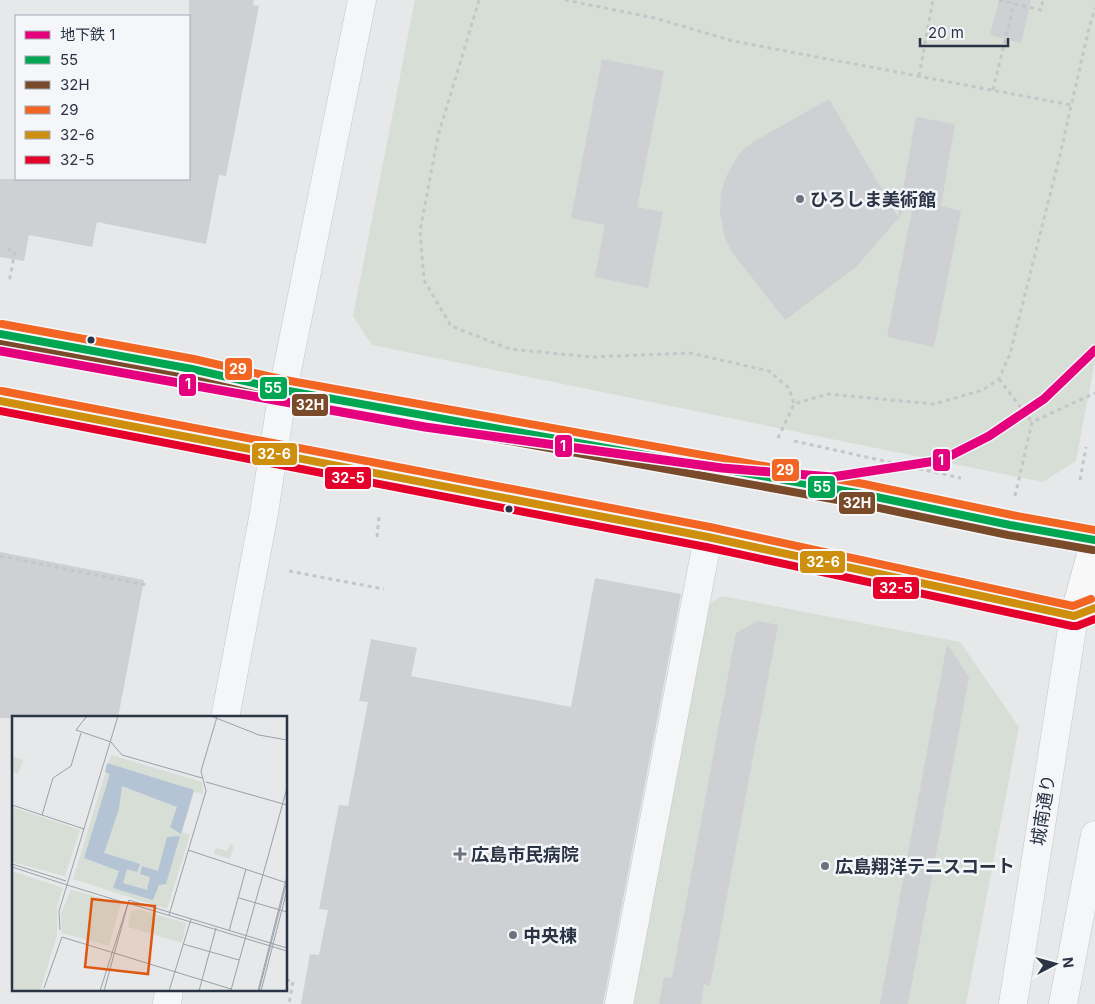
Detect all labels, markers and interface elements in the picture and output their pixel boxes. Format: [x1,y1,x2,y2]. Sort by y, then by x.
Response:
legend [15,15,190,180]
scale bar [920,15,1008,47]
text: 20 m [928,23,964,42]
text: 地下鉄 1 [60,25,115,44]
text: 55 [60,50,78,69]
text: 32H [60,75,90,94]
text: 29 [60,100,78,119]
text: 32-6 [60,125,95,144]
text: 32-5 [60,150,94,169]
place label: ひろしま美術館 [810,189,936,210]
marker: ひろしま美術館 [794,193,806,205]
unlabelled marker [86,335,96,345]
line badge: 29 [224,357,253,381]
text: 29 [229,360,247,377]
line badge: 1 [178,373,197,397]
text: 1 [185,375,191,392]
line badge: 55 [259,376,288,400]
text: 55 [264,379,282,396]
line badge: 32H [291,393,329,417]
text: 32H [296,396,324,413]
line badge: 1 [554,434,573,458]
text: 1 [560,437,566,454]
line badge: 32-6 [251,442,298,466]
text: 32-6 [257,445,291,462]
line badge: 1 [932,448,951,472]
text: 1 [938,451,944,468]
line badge: 29 [771,458,800,482]
text: 29 [776,461,794,478]
line badge: 32-5 [324,466,372,490]
text: 32-5 [331,469,365,486]
line badge: 55 [807,475,836,499]
text: 55 [813,478,831,495]
line badge: 32H [838,491,876,515]
text: 32H [843,494,871,511]
unlabelled marker [504,504,514,514]
line badge: 32-6 [799,550,846,574]
text: 32-6 [806,553,840,570]
line badge: 32-5 [872,576,920,600]
text: 32-5 [879,579,913,596]
inset map [12,716,288,992]
street label: 城南通り [1027,773,1059,847]
place label: 広島市民病院 [471,844,579,865]
marker: 広島市民病院 [453,847,467,861]
place label: 広島翔洋テニスコート [835,856,1015,877]
marker: 広島翔洋テニスコート [819,860,831,872]
place label: 中央棟 [523,925,577,946]
marker: 中央棟 [507,929,519,941]
north arrow [1030,939,1080,989]
text: N [1059,956,1077,969]

